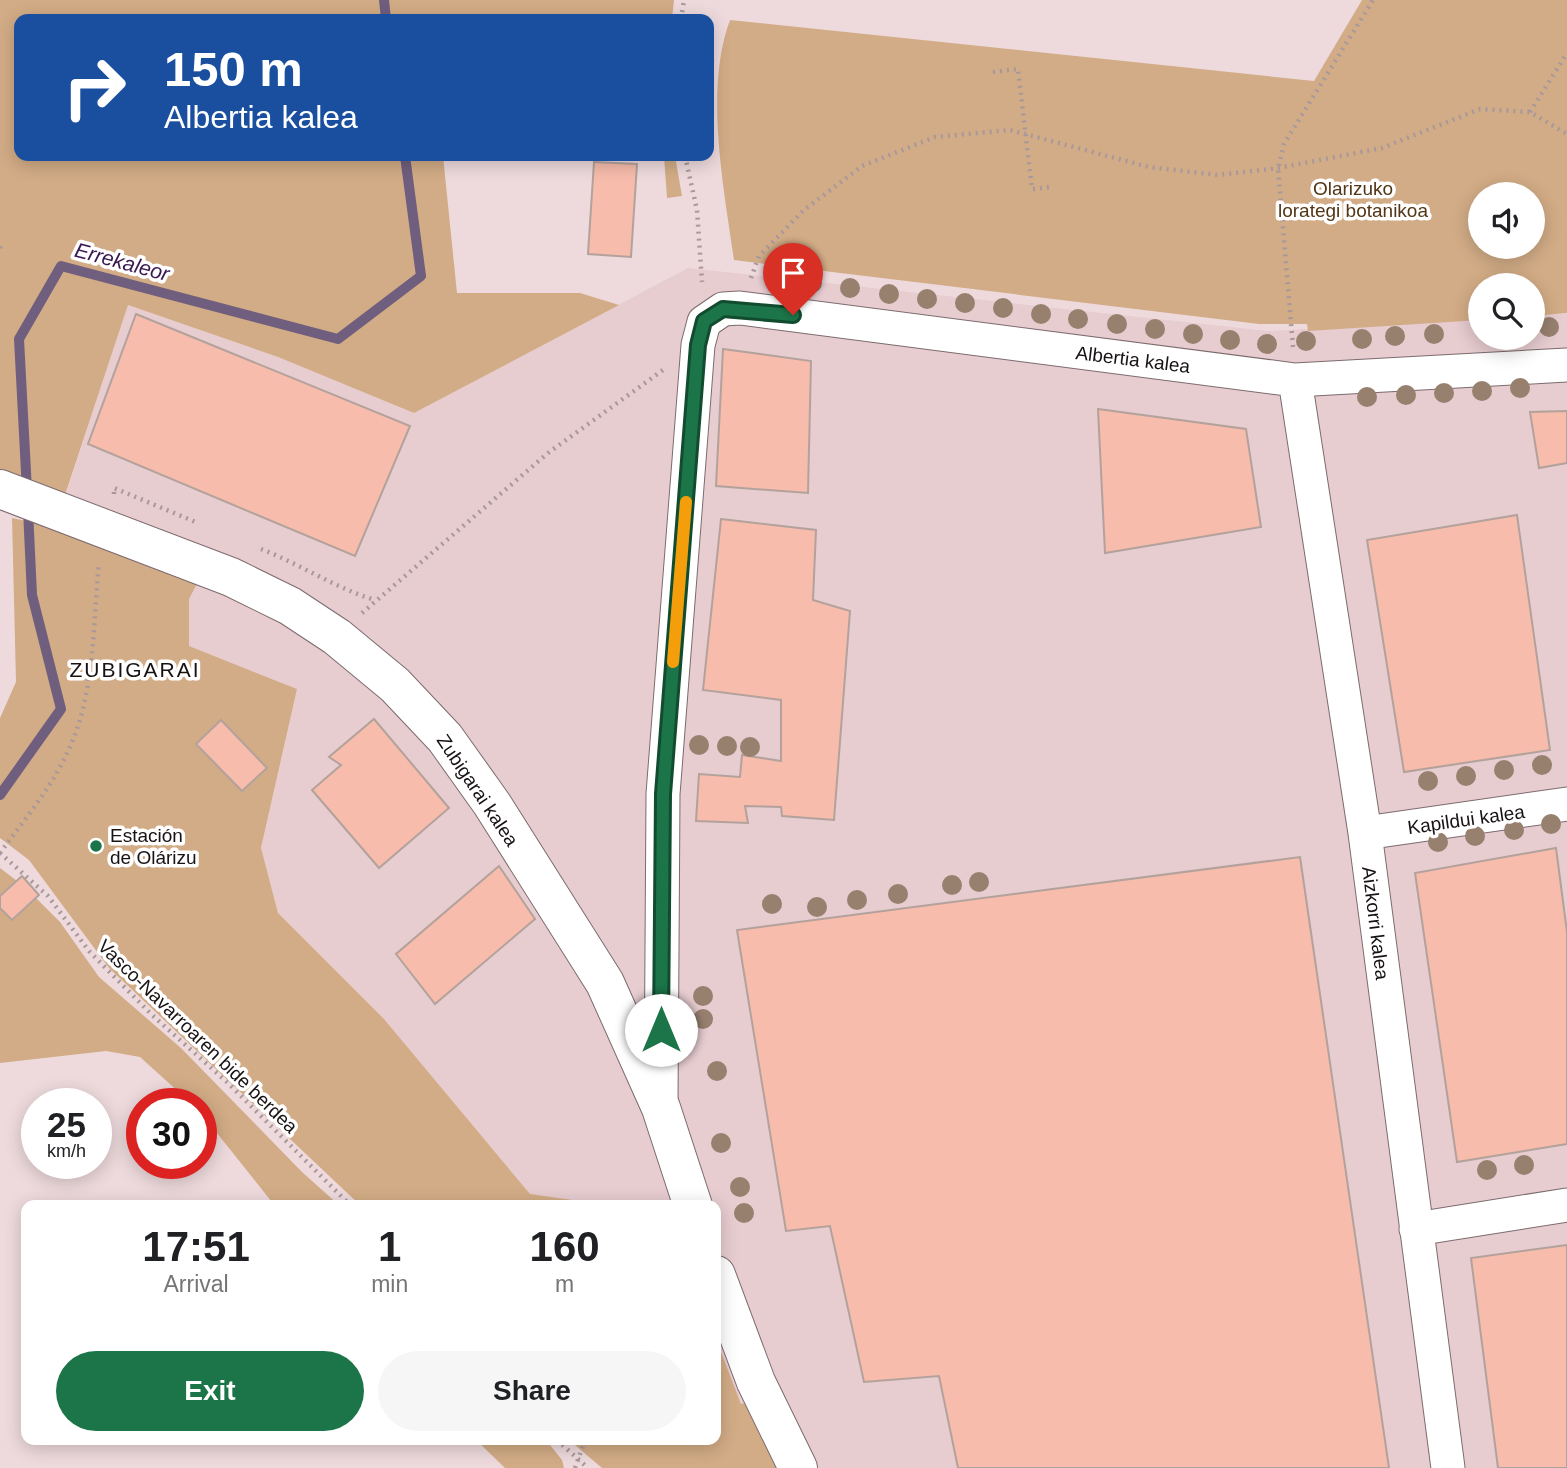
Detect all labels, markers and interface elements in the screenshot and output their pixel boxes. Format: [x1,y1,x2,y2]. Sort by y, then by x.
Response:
icon: right [49,42,140,133]
text: 150 m [164,42,303,96]
text: Albertia kalea [164,99,358,135]
park label: Olarizuko lorategi botanikoa [1278,178,1428,221]
map controls [1468,182,1545,350]
button: sound [1468,182,1545,259]
water label: Errekaleor [72,238,173,285]
pin [763,243,823,315]
icon: arrive [774,254,812,292]
button: search [1468,273,1545,350]
street label: Albertia kalea [1075,342,1192,377]
district label: ZUBIGARAI [69,658,201,681]
street label: Zubigarai kalea [433,731,523,850]
street label: Kapildui kalea [1406,801,1527,838]
place label: Estación de Olárizu [110,825,197,868]
marker: Estación de Olárizu [88,838,104,854]
street label: Aizkorri kalea [1358,865,1393,981]
street label: Vasco-Navarroaren bide berdea [94,935,302,1138]
position arrow [624,993,698,1067]
speed limit sign: 30 [126,1088,217,1179]
text: 25 [47,1105,86,1144]
text: km/h [47,1141,86,1161]
text: 17:51 [142,1223,250,1270]
text: 1 [378,1223,401,1270]
text: 160 [530,1223,600,1270]
text: Arrival [163,1271,229,1297]
text: min [371,1271,408,1297]
text: m [555,1271,574,1297]
button: Exit [56,1351,364,1431]
button: Share [378,1351,686,1431]

